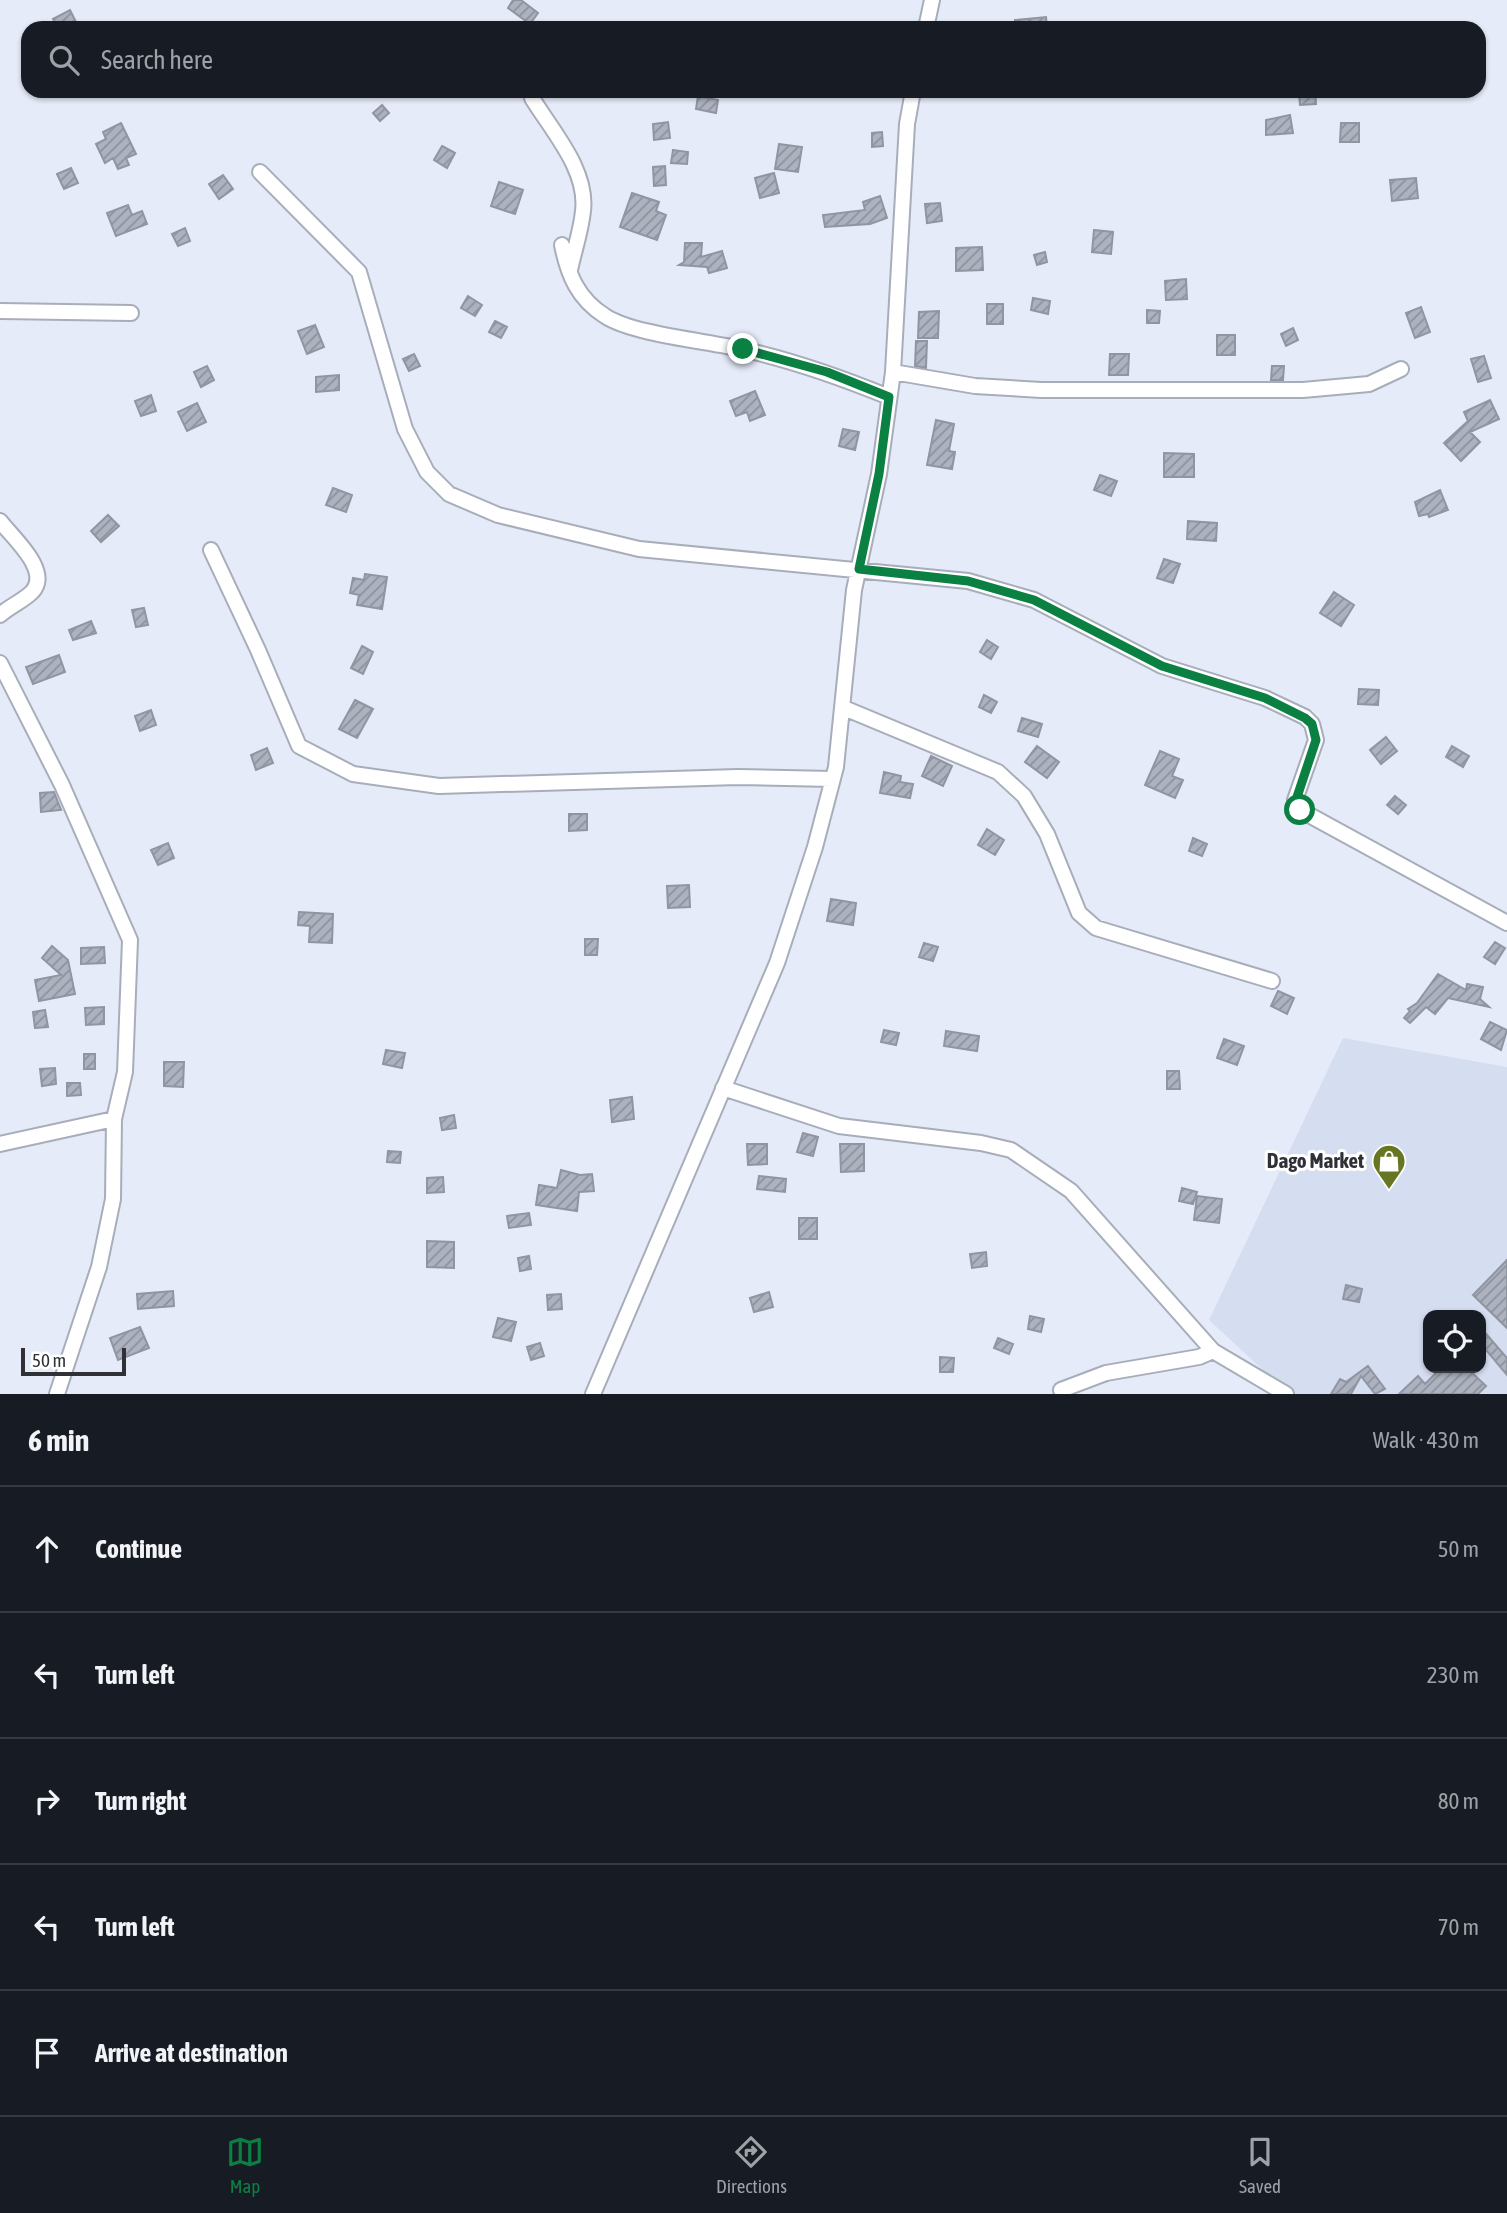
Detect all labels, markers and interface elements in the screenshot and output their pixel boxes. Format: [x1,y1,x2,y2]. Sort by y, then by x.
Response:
search box [21,21,1486,98]
icon: search [45,41,83,79]
text: Search here [101,45,213,75]
route end [727,333,758,364]
route start [1284,794,1315,825]
shop icon: Dago Market [1370,1142,1408,1191]
place label: Dago Market [1267,1148,1364,1172]
map controls [1423,1310,1486,1373]
button: locate [1423,1310,1486,1373]
scale bar [21,1345,126,1377]
text: 50 m [32,1349,66,1371]
text: 6 min [28,1423,89,1457]
text: Walk · 430 m [1373,1427,1479,1453]
icon: ahead [28,1530,66,1568]
text: Continue [95,1534,182,1564]
text: 50 m [1438,1536,1479,1562]
icon: left [28,1656,66,1694]
text: Turn left [95,1660,175,1690]
text: 230 m [1427,1662,1479,1688]
icon: right [28,1782,66,1820]
text: Turn right [95,1786,186,1816]
text: 80 m [1438,1788,1479,1814]
icon: left [28,1908,66,1946]
text: Turn left [95,1912,175,1942]
text: 70 m [1438,1914,1479,1940]
icon: arrive [28,2034,66,2072]
text: Arrive at destination [95,2038,288,2068]
tab: Map [226,2133,264,2197]
tab: Directions [716,2133,787,2197]
tab: Saved [1239,2133,1281,2197]

